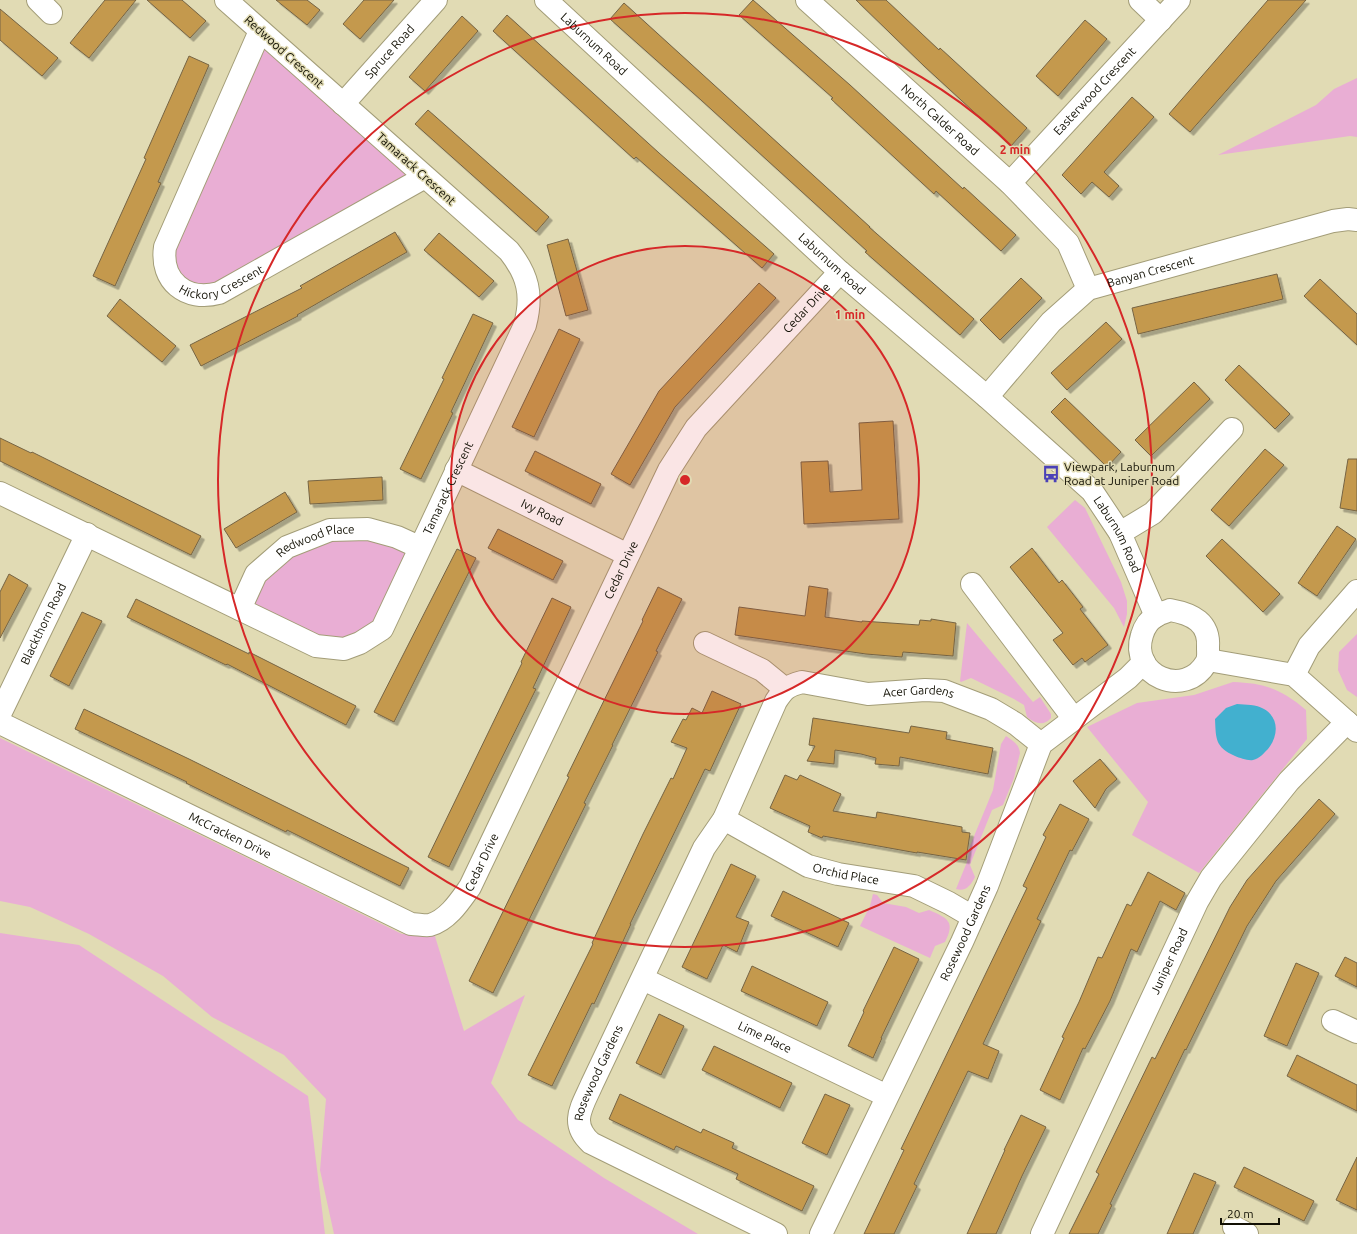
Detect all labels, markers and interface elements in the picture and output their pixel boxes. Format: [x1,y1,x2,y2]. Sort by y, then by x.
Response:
street label: Laburnum Road [558,10,630,77]
street label: Redwood Crescent [242,13,327,91]
street label: Spruce Road [362,22,417,81]
street label: Easterwood Crescent [1051,44,1138,137]
street label: North Calder Road [899,81,982,158]
street label: Tamarack Crescent [374,130,459,208]
text: 2 min [1000,143,1030,156]
street label: Laburnum Road [796,230,868,297]
street label: Banyan Crescent [1105,253,1196,289]
street label: Hickory Crescent [177,262,266,301]
street label: Cedar Drive [780,280,832,335]
text: 1 min [835,308,865,321]
street label: Tamarack Crescent [420,439,475,537]
place label: Viewpark, Laburnum Road at Juniper Road [1064,460,1179,487]
bus stop icon: Viewpark, Laburnum Road at Juniper Road [1041,464,1061,484]
centre of rings [678,473,692,487]
street label: Laburnum Road [1091,494,1143,575]
street label: Ivy Road [519,496,566,528]
street label: Redwood Place [273,522,355,559]
street label: Cedar Drive [601,539,640,601]
street label: Blackthorn Road [18,581,68,667]
street label: Acer Gardens [882,683,956,700]
street label: McCracken Drive [187,809,274,861]
street label: Cedar Drive [462,831,501,894]
street label: Orchid Place [811,860,880,886]
street label: Rosewood Gardens [937,883,993,983]
street label: Juniper Road [1148,926,1190,996]
street label: Lime Place [736,1019,794,1055]
street label: Rosewood Gardens [572,1023,625,1121]
scale bar [1221,1200,1279,1226]
text: 20 m [1227,1207,1254,1220]

